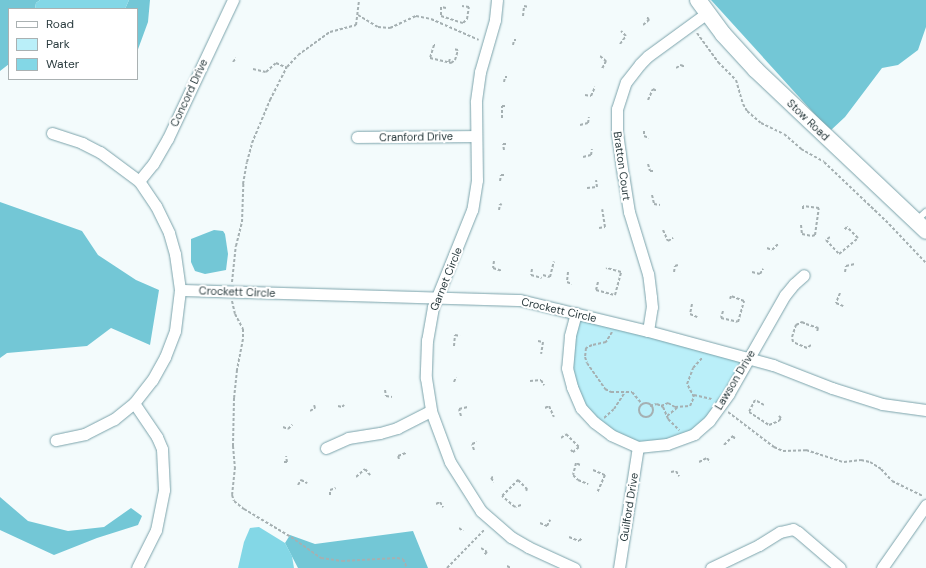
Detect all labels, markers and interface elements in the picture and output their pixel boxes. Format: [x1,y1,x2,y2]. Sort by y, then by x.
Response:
legend [8,8,138,80]
text: Road [46,16,74,32]
text: Park [46,36,70,52]
text: Water [46,56,79,72]
street label: Concord Drive [168,57,210,129]
street label: Stow Road [784,97,832,143]
street label: Cranford Drive [379,130,453,144]
street label: Bratton Court [611,130,633,202]
street label: Garnet Circle [427,245,465,313]
street label: Crockett Circle [198,284,276,300]
street label: Crockett Circle [520,295,598,325]
street label: Lawson Drive [712,348,758,412]
street label: Guilford Drive [617,472,641,542]

